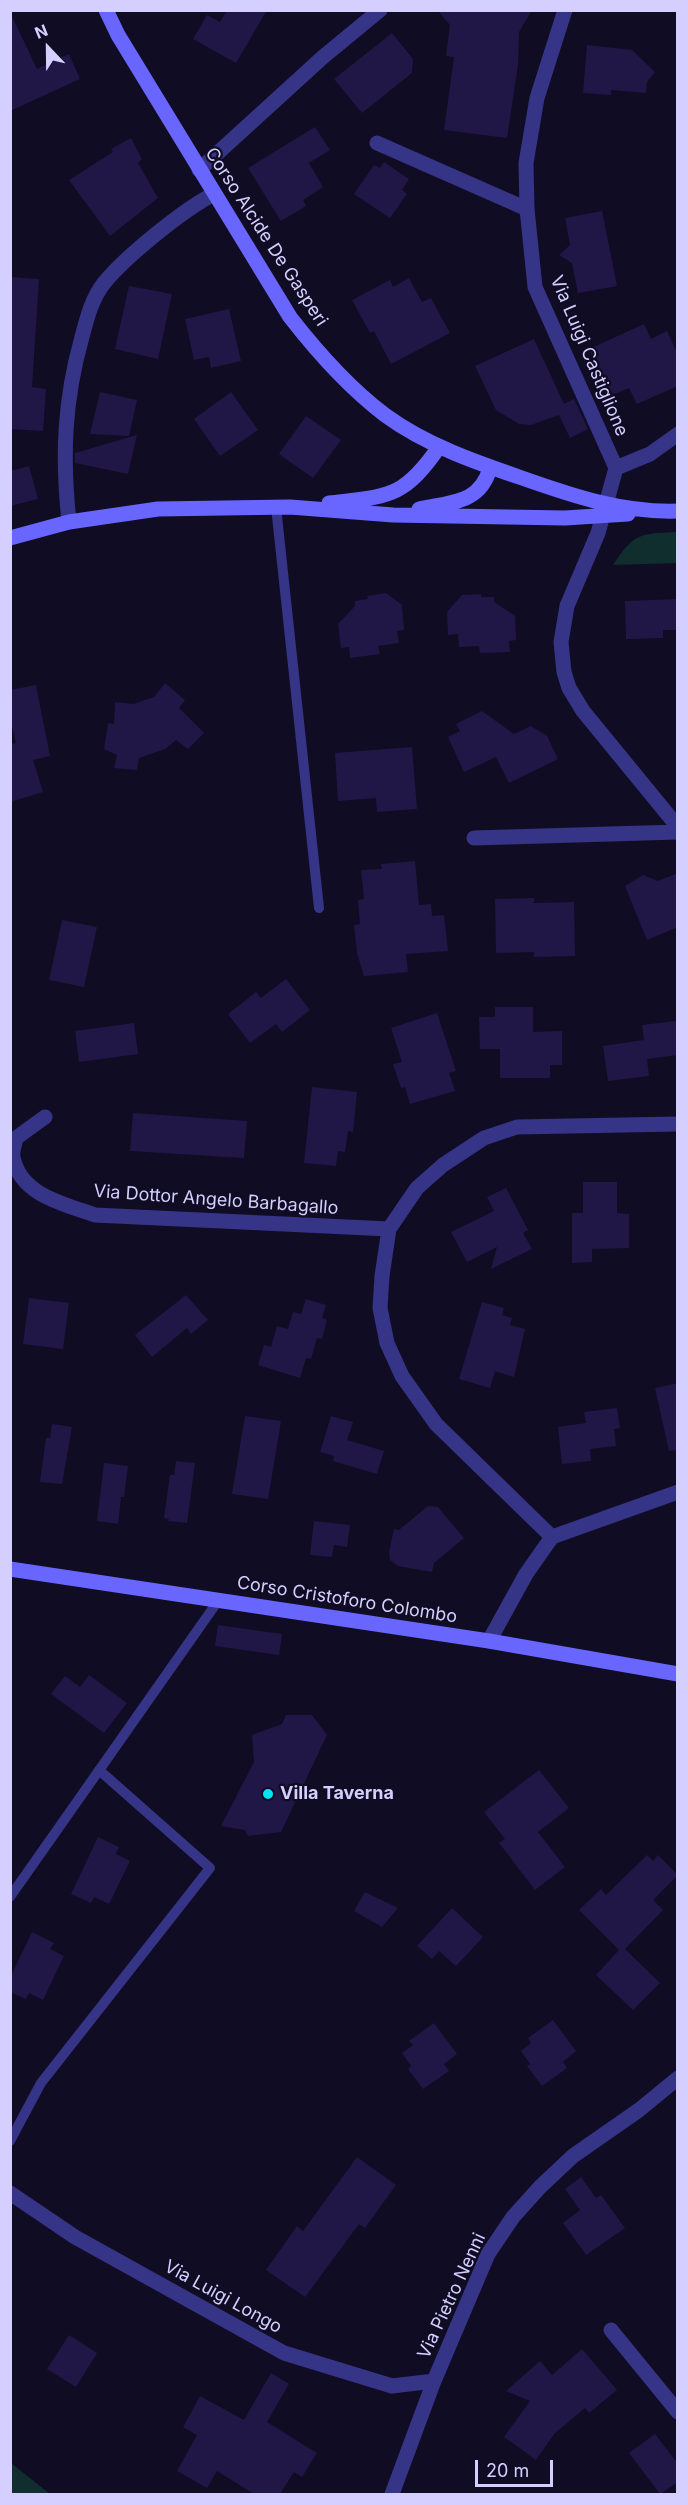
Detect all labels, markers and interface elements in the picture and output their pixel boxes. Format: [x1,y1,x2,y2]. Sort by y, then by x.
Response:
north arrow [18,18,78,78]
text: N [32,20,51,43]
street label: Corso Alcide De Gasperi [200,144,332,330]
street label: Via Luigi Castiglione [545,272,633,440]
street label: Via Dottor Angelo Barbagallo [93,1181,339,1219]
street label: Corso Cristoforo Colombo [235,1572,459,1628]
place label: Villa Taverna [280,1783,394,1805]
marker: Villa Taverna [261,1787,275,1801]
street label: Via Pietro Nenni [413,2230,491,2362]
street label: Via Luigi Longo [160,2256,286,2338]
scale bar [478,2448,556,2486]
text: 20 m [486,2460,529,2481]

